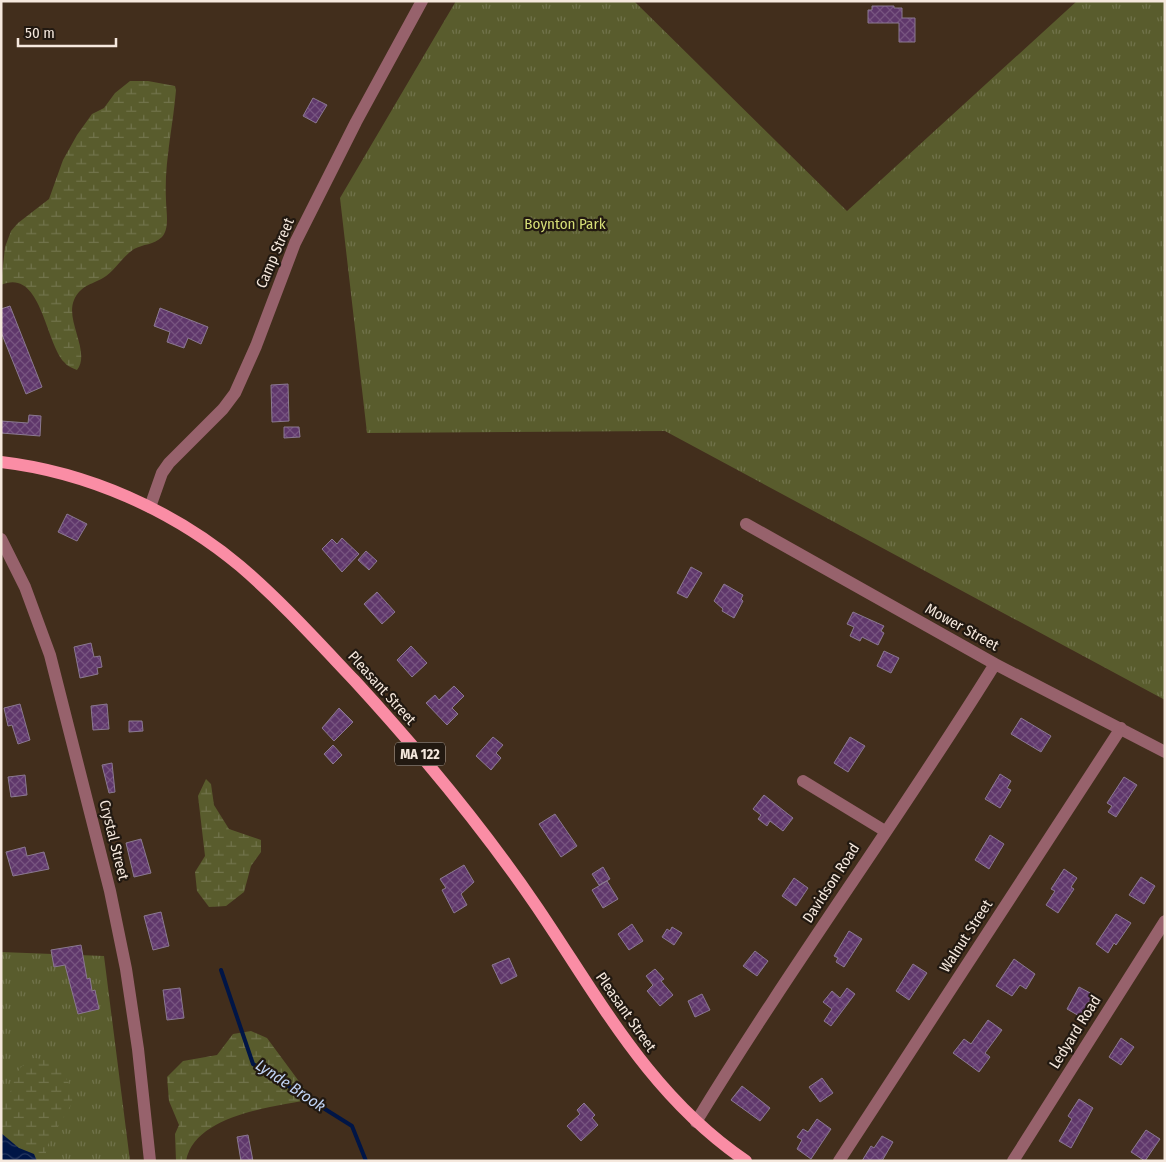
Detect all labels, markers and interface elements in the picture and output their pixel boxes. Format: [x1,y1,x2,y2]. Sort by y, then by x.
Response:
scale bar [18,15,115,47]
text: 50 m [25,24,55,42]
street label: Camp Street [252,215,298,291]
park label: Boynton Park [524,215,606,233]
street label: Mower Street [922,599,1002,655]
street label: Pleasant Street [344,647,420,729]
road number: MA 122 [395,742,445,766]
street label: Crystal Street [95,798,133,882]
street label: Davidson Road [799,840,863,926]
street label: Walnut Street [936,896,996,976]
street label: Pleasant Street [592,969,660,1055]
street label: Ledyard Road [1045,992,1105,1072]
water label: Lynde Brook [252,1055,329,1116]

